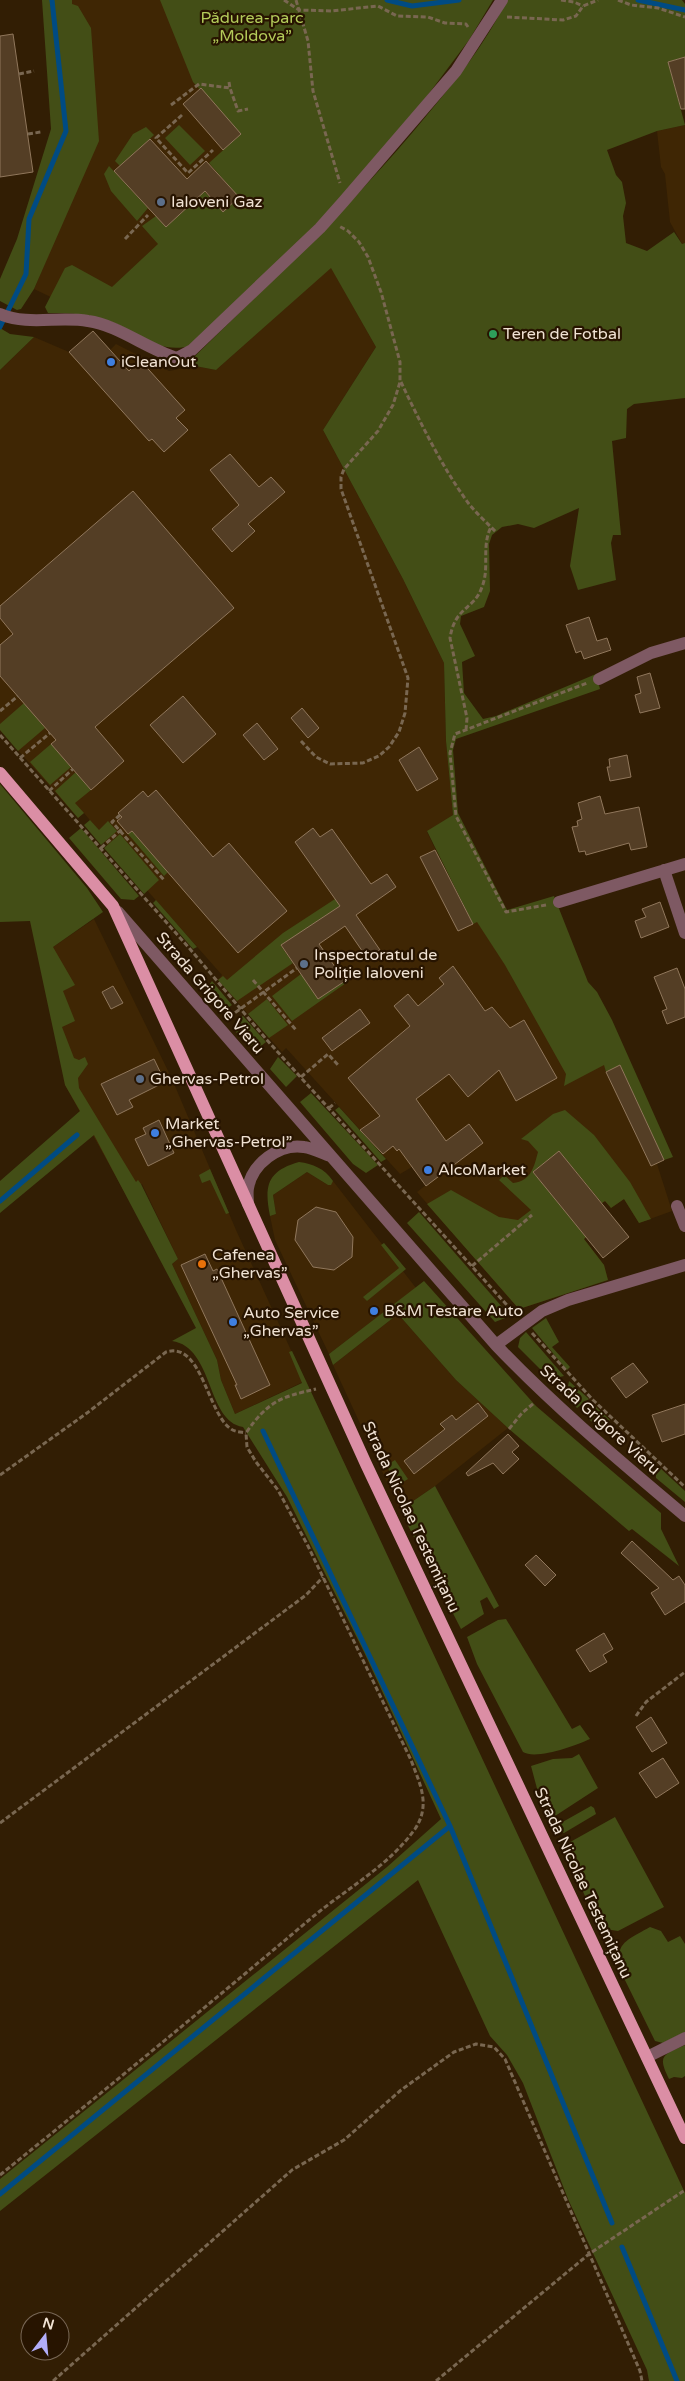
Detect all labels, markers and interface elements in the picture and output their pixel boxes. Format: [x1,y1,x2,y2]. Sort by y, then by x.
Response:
park label: Pădurea-parc „Moldova” [200,8,304,46]
place label: Ialoveni Gaz [171,192,263,212]
marker: Ialoveni Gaz [155,196,167,208]
place label: Teren de Fotbal [503,324,621,344]
marker: Teren de Fotbal [487,328,499,340]
place label: iCleanOut [121,352,196,372]
marker: iCleanOut [105,356,117,368]
street label: Strada Grigore Vieru [152,928,268,1058]
place label: Inspectoratul de Poliție Ialoveni [314,945,437,983]
marker: Inspectoratul de Poliție Ialoveni [298,958,310,970]
place label: Ghervas-Petrol [150,1069,264,1089]
marker: Ghervas-Petrol [134,1073,146,1085]
place label: Market „Ghervas-Petrol” [165,1114,292,1152]
marker: Market „Ghervas-Petrol” [149,1127,161,1139]
place label: AlcoMarket [438,1160,526,1180]
marker: AlcoMarket [422,1164,434,1176]
place label: Cafenea „Ghervas” [212,1245,287,1283]
marker: Cafenea „Ghervas” [196,1258,208,1270]
place label: B&M Testare Auto [384,1301,523,1321]
place label: Auto Service „Ghervas” [243,1303,339,1341]
marker: B&M Testare Auto [368,1305,380,1317]
marker: Auto Service „Ghervas” [227,1316,239,1328]
street label: Strada Grigore Vieru [536,1361,664,1479]
street label: Strada Nicolae Testemițanu [358,1418,464,1616]
street label: Strada Nicolae Testemițanu [530,1784,636,1982]
north arrow [20,2311,70,2361]
text: N [41,2314,56,2334]

